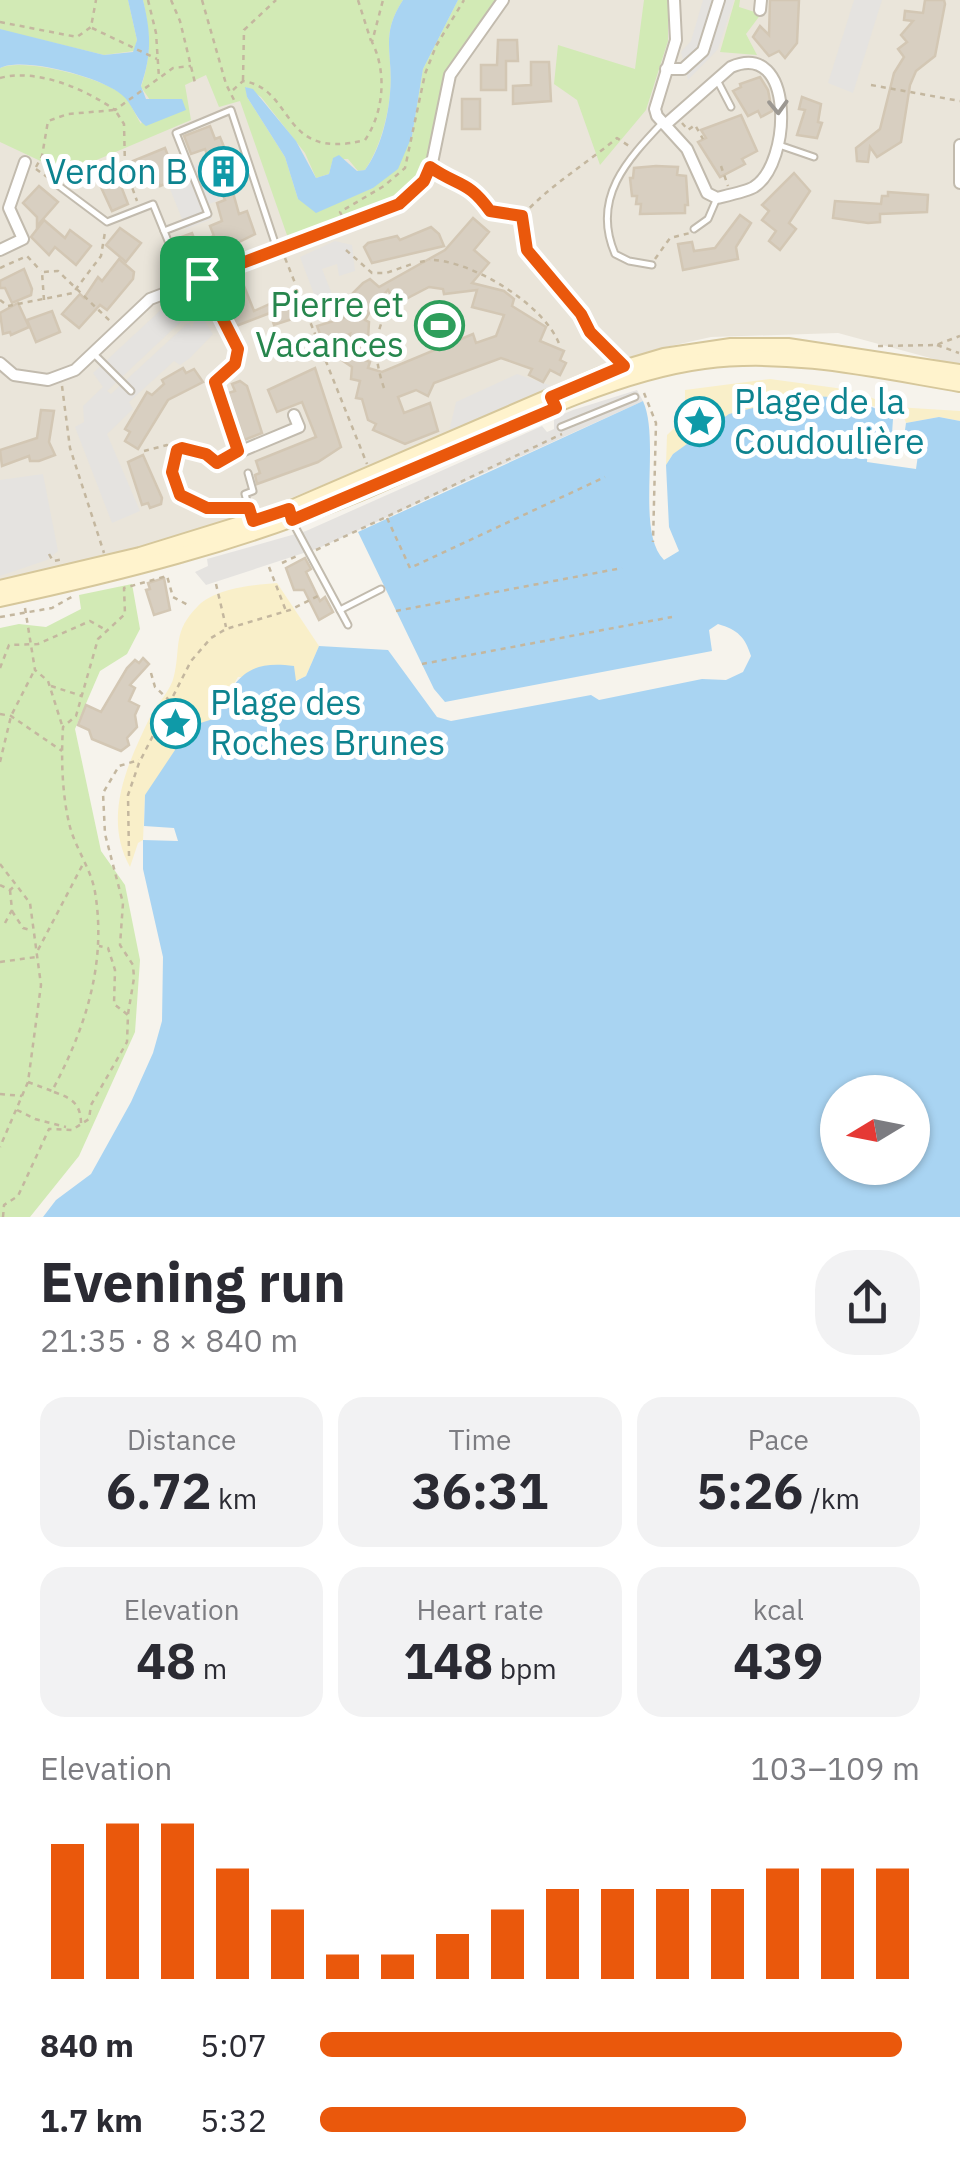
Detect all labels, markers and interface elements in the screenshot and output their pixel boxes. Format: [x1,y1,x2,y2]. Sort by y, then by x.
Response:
one-way arrow [768,100,789,116]
building icon: Verdon B [197,146,249,198]
place label: Verdon B [45,148,188,194]
pin [160,236,245,321]
icon: arrive [175,251,230,306]
place label: Pierre et Vacances [255,281,404,367]
sports icon: Pierre et Vacances [413,299,465,351]
place label: Plage de la Coudoulière [734,378,924,464]
place icon: Plage de la Coudoulière [673,396,725,448]
place label: Plage des Roches Brunes [210,679,445,765]
place icon: Plage des Roches Brunes [149,697,201,749]
north arrow [820,1075,930,1185]
map controls [820,1075,930,1185]
text: Evening run [40,1246,346,1317]
button: share [815,1250,920,1355]
text: 21:35 · 8 × 840 m [40,1319,298,1361]
text: Distance [127,1421,236,1458]
text: Time [449,1421,511,1458]
text: Pace [748,1421,809,1458]
text: 6.72 [106,1458,212,1523]
text: 36:31 [412,1458,548,1523]
text: 5:26 [697,1458,803,1523]
text: km [212,1480,257,1517]
text: /km [803,1480,860,1517]
text: Elevation [124,1591,240,1628]
text: Heart rate [416,1591,544,1628]
text: kcal [753,1591,804,1628]
text: 48 [136,1628,196,1693]
text: 148 [403,1628,493,1693]
text: 439 [733,1628,823,1693]
text: m [196,1650,227,1687]
text: bpm [493,1650,557,1687]
text: Elevation [40,1747,173,1789]
text: 103–109 m [750,1747,920,1789]
text: 840 m [40,2024,134,2066]
text: 5:07 [200,2024,267,2066]
text: 1.7 km [40,2099,143,2141]
text: 5:32 [200,2099,267,2141]

